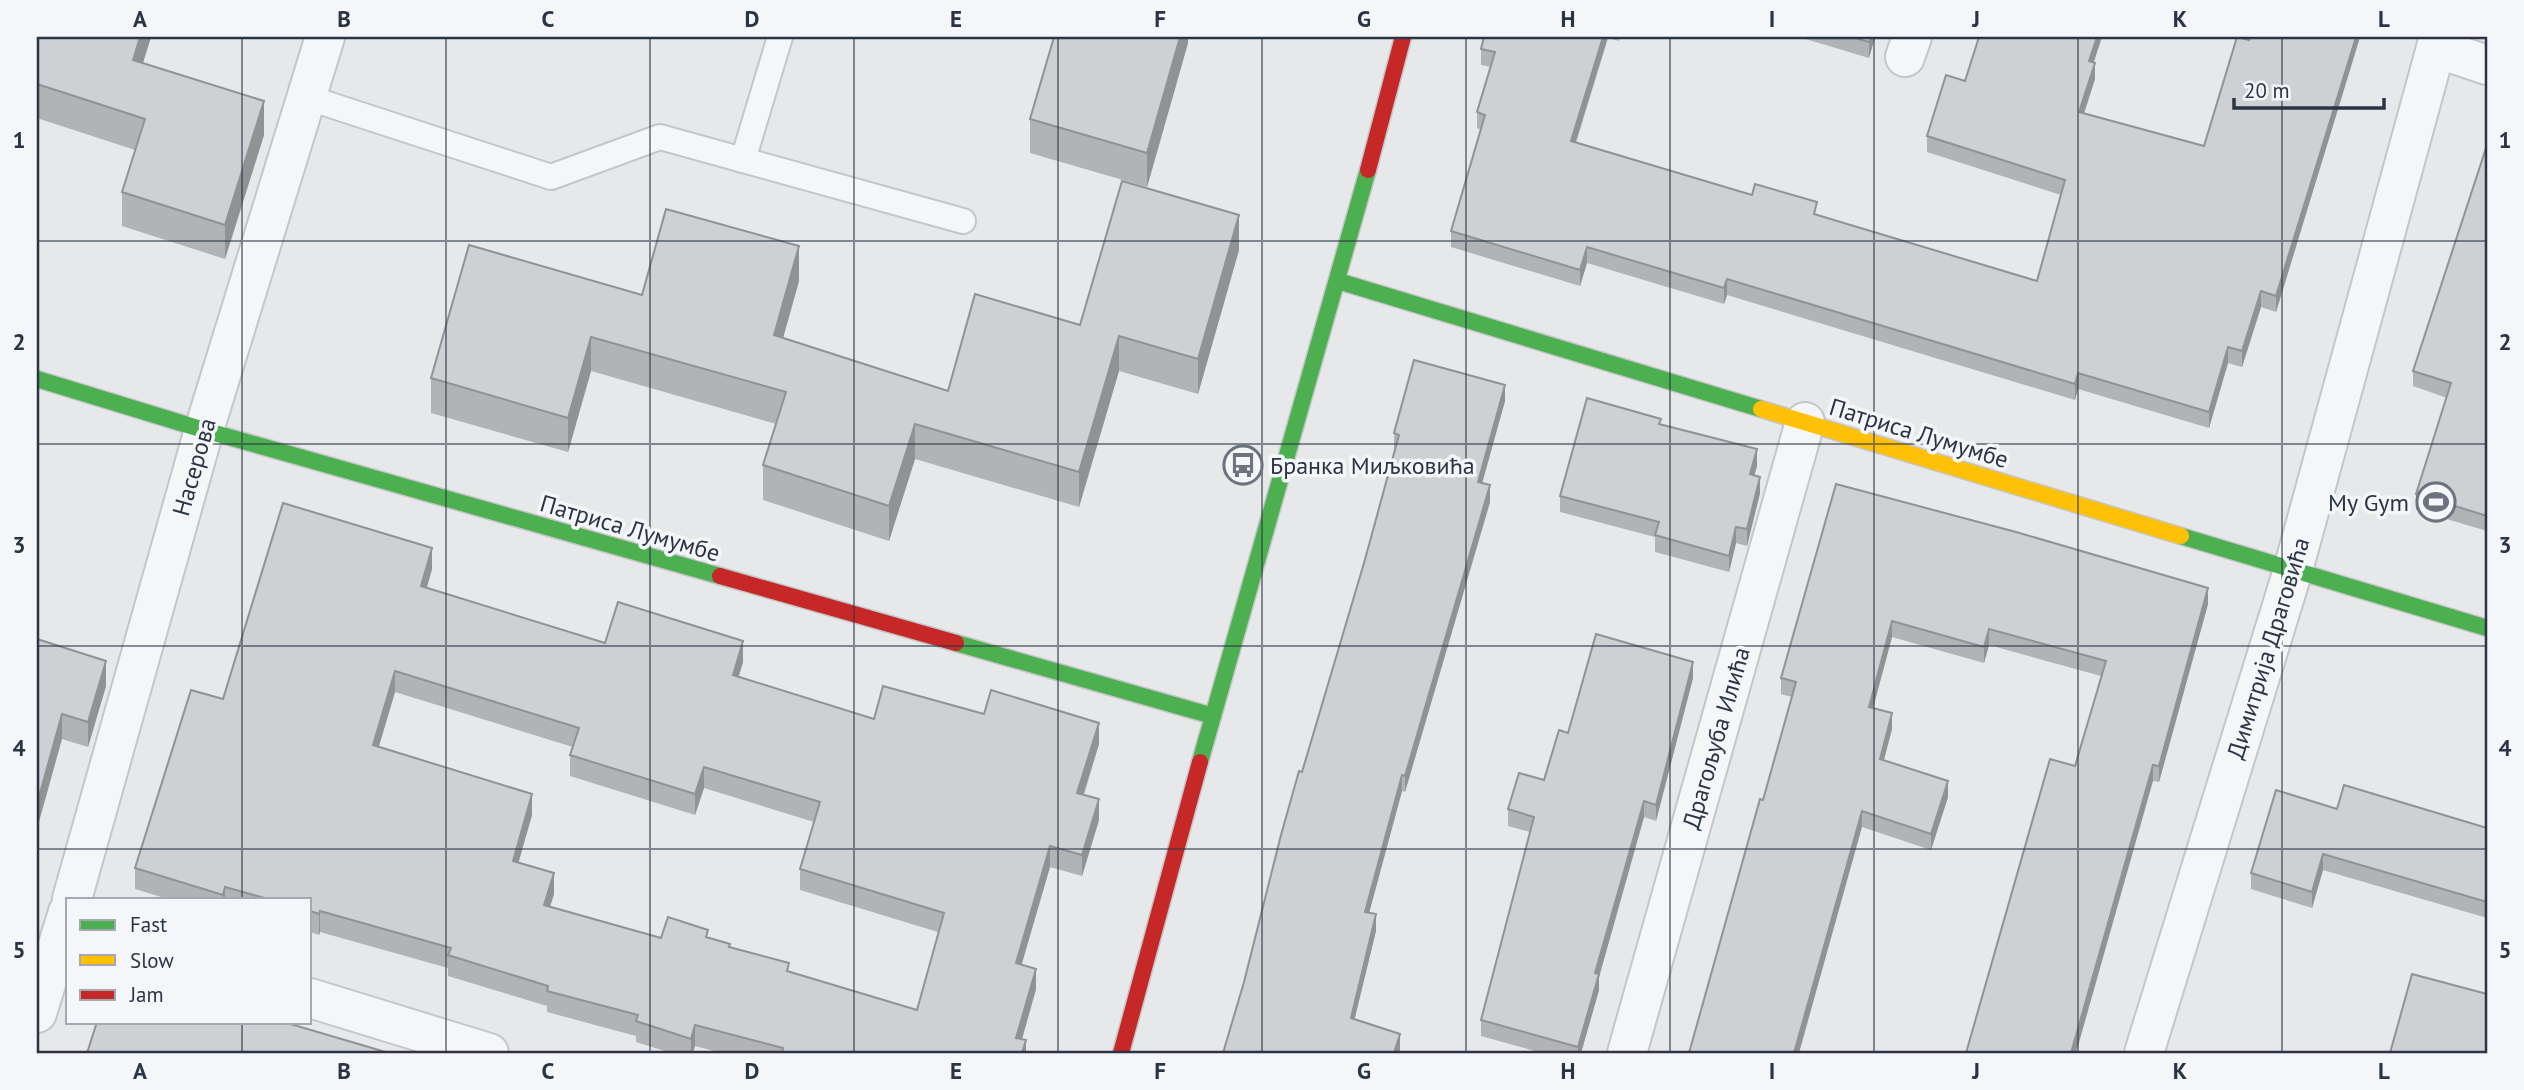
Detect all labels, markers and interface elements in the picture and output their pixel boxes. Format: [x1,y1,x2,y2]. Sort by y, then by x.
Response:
text: A [133,4,147,33]
text: B [337,4,351,33]
text: C [542,4,555,33]
text: D [745,4,759,33]
text: E [950,4,962,33]
text: F [1154,4,1166,33]
text: G [1357,4,1371,33]
text: H [1561,4,1575,33]
text: I [1769,4,1775,33]
text: J [1971,4,1980,33]
text: K [2173,4,2187,33]
text: L [2378,4,2390,33]
scale bar [2234,66,2384,110]
text: 20 m [2244,77,2290,104]
text: 1 [12,125,26,154]
text: 1 [2498,125,2512,154]
text: 2 [12,327,26,356]
text: 2 [2498,327,2512,356]
street label: Патриса Лумумбе [1826,391,2012,475]
street label: Насерова [165,415,223,519]
bus stop icon: Бранка Миљковића [1222,444,1264,486]
place label: Бранка Миљковића [1270,450,1475,481]
sports icon: My Gym [2415,481,2457,523]
place label: My Gym [2328,487,2409,518]
street label: Патриса Лумумбе [537,488,723,568]
text: 3 [12,530,26,559]
text: 3 [2498,530,2512,559]
street label: Димитрија Драговића [2220,534,2316,762]
street label: Драгољуба Илића [1675,643,1757,833]
text: 4 [12,733,26,762]
text: 4 [2498,733,2512,762]
legend [66,898,312,1024]
text: Fast [130,911,167,938]
text: 5 [12,935,26,964]
text: 5 [2498,935,2512,964]
text: Slow [130,947,174,974]
text: Jam [129,981,164,1008]
text: A [133,1056,147,1085]
text: B [337,1056,351,1085]
text: C [542,1056,555,1085]
text: D [745,1056,759,1085]
text: E [950,1056,962,1085]
text: F [1154,1056,1166,1085]
text: G [1357,1056,1371,1085]
text: H [1561,1056,1575,1085]
text: I [1769,1056,1775,1085]
text: J [1971,1056,1980,1085]
text: K [2173,1056,2187,1085]
text: L [2378,1056,2390,1085]

